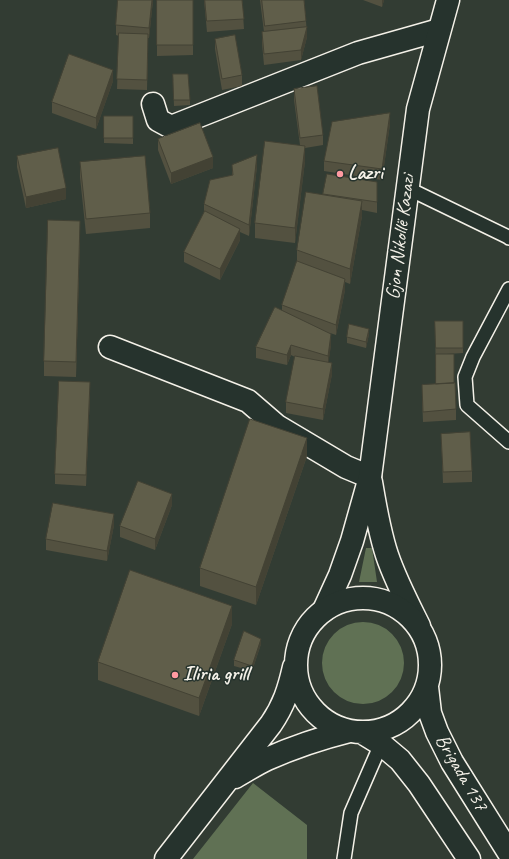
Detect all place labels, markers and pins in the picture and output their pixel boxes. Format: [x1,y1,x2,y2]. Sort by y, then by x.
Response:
place label: Lazri [348,162,383,186]
marker: Lazri [335,169,345,179]
place label: Iliria grill [183,663,249,687]
marker: Iliria grill [170,670,180,680]

